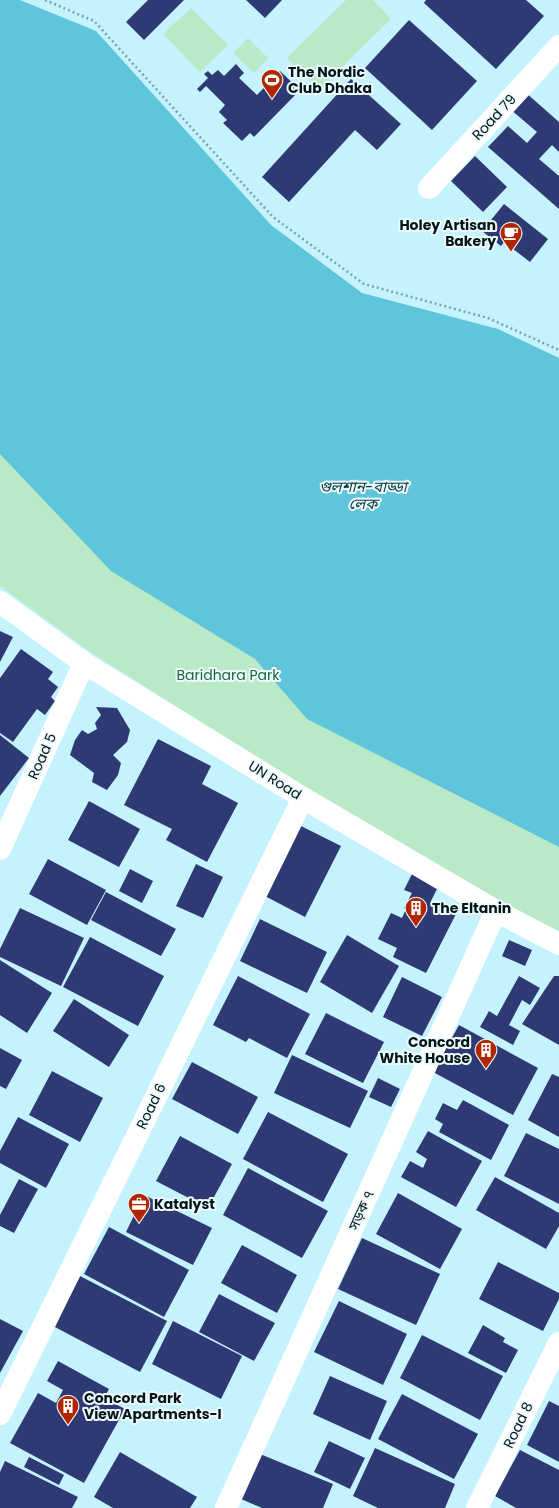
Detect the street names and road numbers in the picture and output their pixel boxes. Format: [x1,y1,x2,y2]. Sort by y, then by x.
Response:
street label: Road 79 [467,89,521,145]
street label: Road 5 [23,730,61,782]
street label: UN Road [244,756,306,804]
street label: Road 6 [131,1079,171,1132]
street label: সড়ক ৭ [343,1187,379,1234]
street label: Road 8 [498,1398,538,1451]

